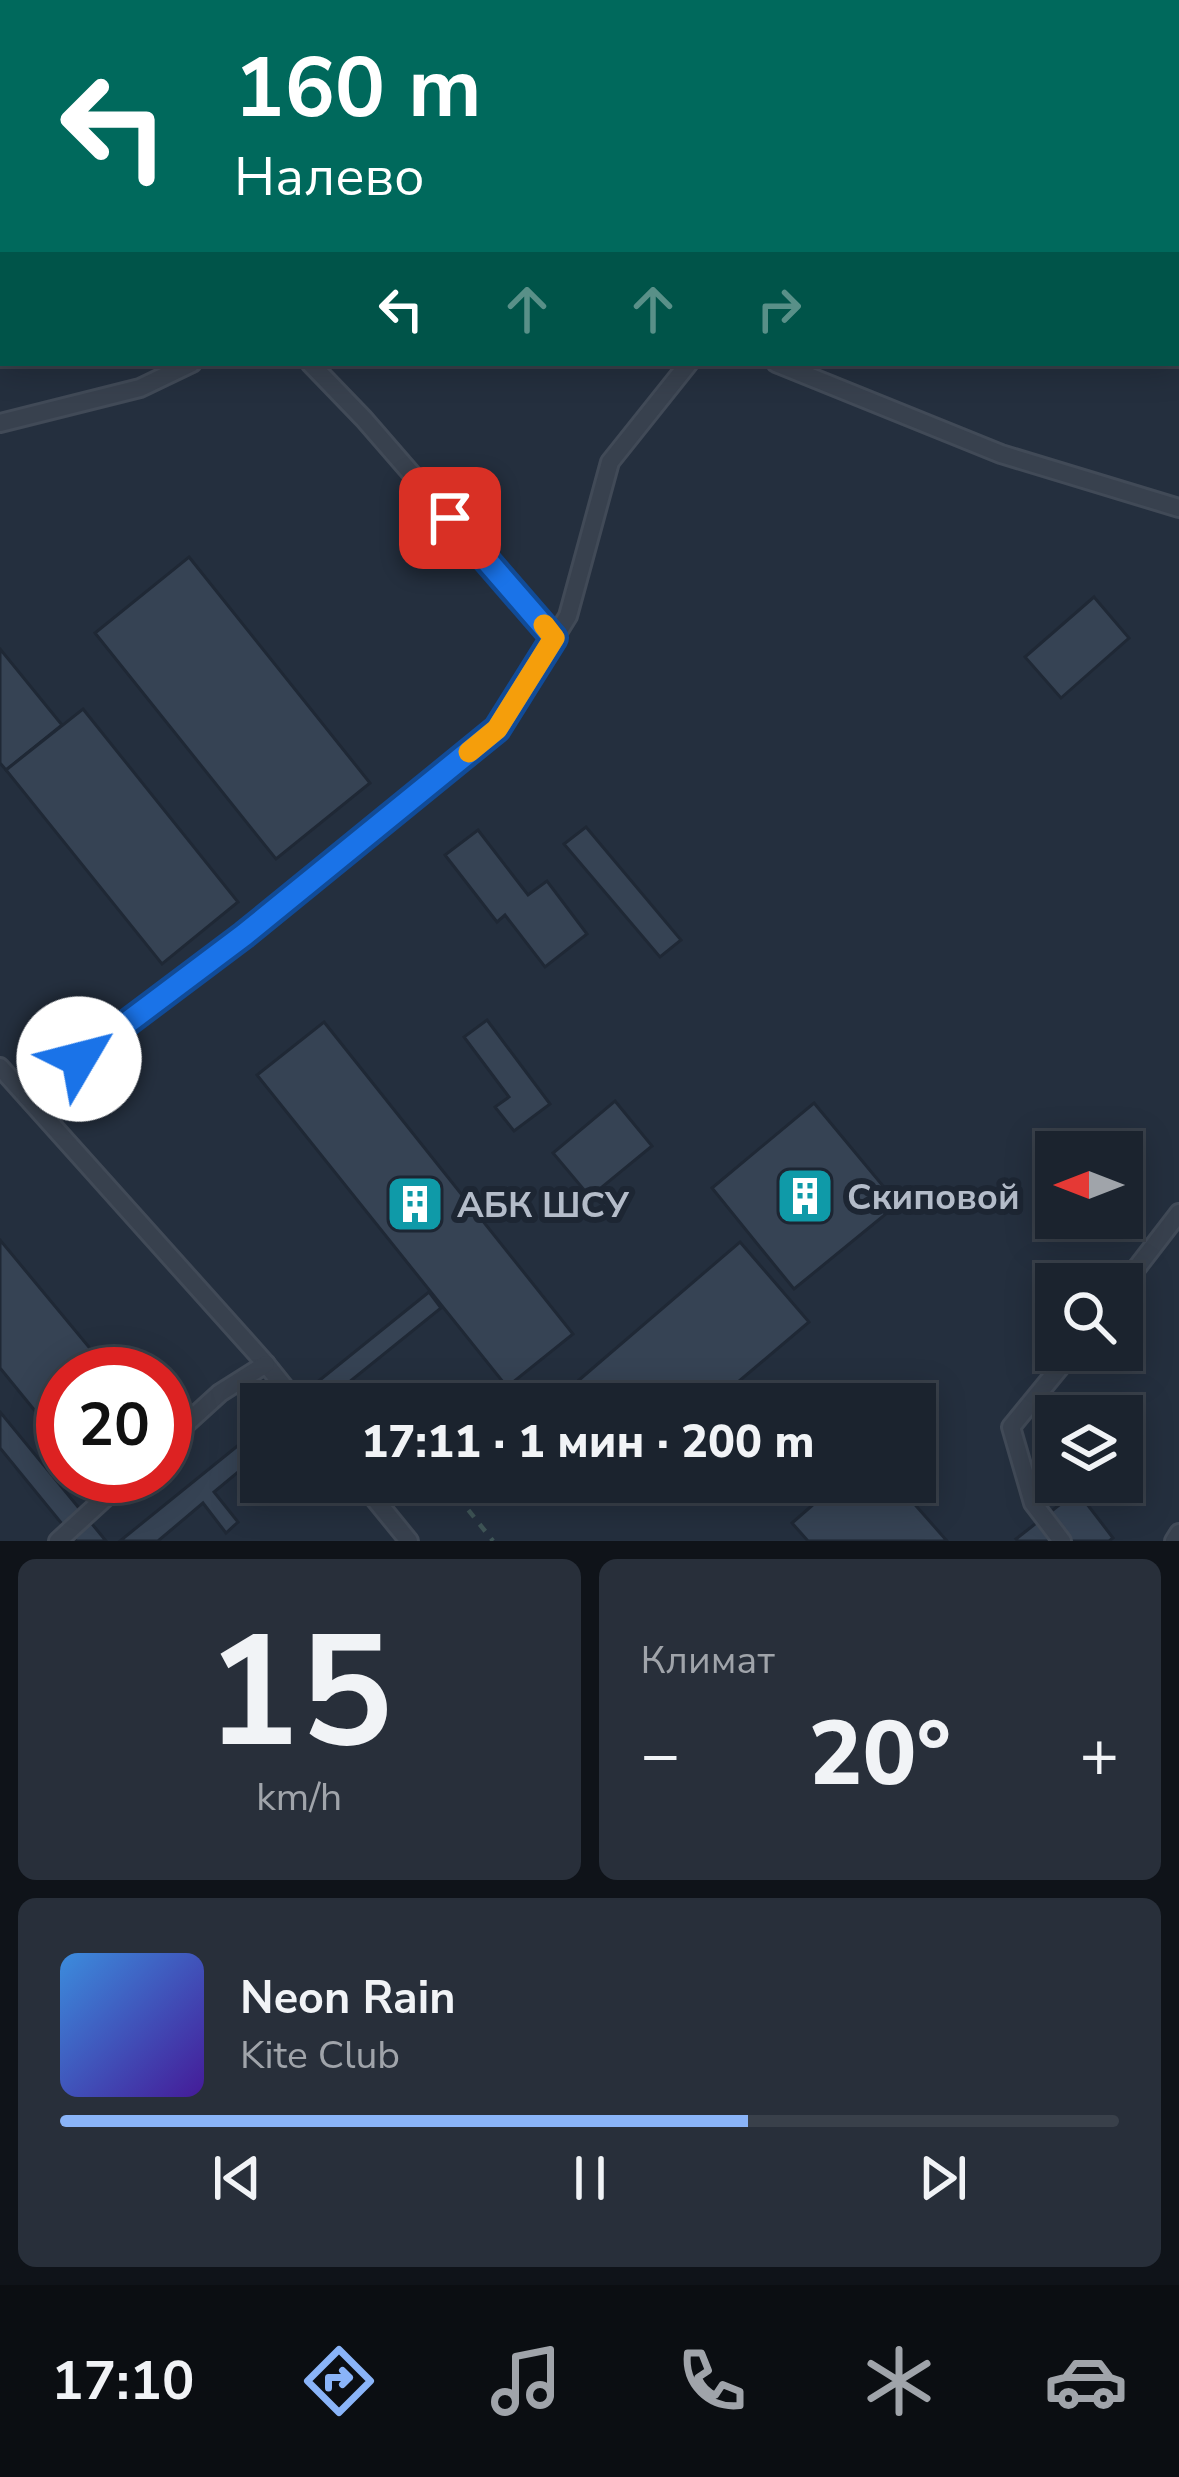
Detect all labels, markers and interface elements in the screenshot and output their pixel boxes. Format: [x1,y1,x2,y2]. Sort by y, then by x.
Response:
text: 160 m [234,31,482,146]
icon: left [36,48,192,204]
text: Налево [234,140,425,214]
icon: left [368,276,434,342]
icon: ahead [494,276,560,342]
icon: ahead [620,276,686,342]
icon: right [746,276,812,342]
pin [399,467,501,569]
icon: arrive [417,485,483,551]
position arrow [16,996,142,1122]
north arrow [1035,1131,1143,1239]
map controls [1035,1131,1143,1503]
building icon: Скиповой [774,1165,836,1227]
building icon: АБК ШСУ [384,1173,446,1235]
place label: Скиповой [847,1173,1020,1222]
place label: АБК ШСУ [457,1181,630,1230]
button: search [1035,1263,1143,1371]
speed limit sign: 20 [36,1347,192,1503]
button: layers [1035,1395,1143,1503]
text: 17:11 · 1 мин · 200 m [361,1412,815,1473]
text: 15 [206,1586,393,1799]
text: Климат [641,1634,775,1687]
text: 20° [808,1693,951,1816]
text: − [641,1710,680,1800]
text: + [1079,1710,1119,1800]
text: km/h [256,1771,342,1824]
text: Neon Rain [240,1968,456,2029]
text: Kite Club [240,2029,400,2082]
icon: previous [204,2145,270,2211]
icon: pause [557,2145,623,2211]
icon: next [910,2145,976,2211]
icon: directions [297,2339,381,2423]
icon: music [484,2339,568,2423]
icon: phone [670,2339,754,2423]
icon: climate [857,2339,941,2423]
icon: car [1044,2339,1128,2423]
text: 17:10 [51,2344,194,2418]

